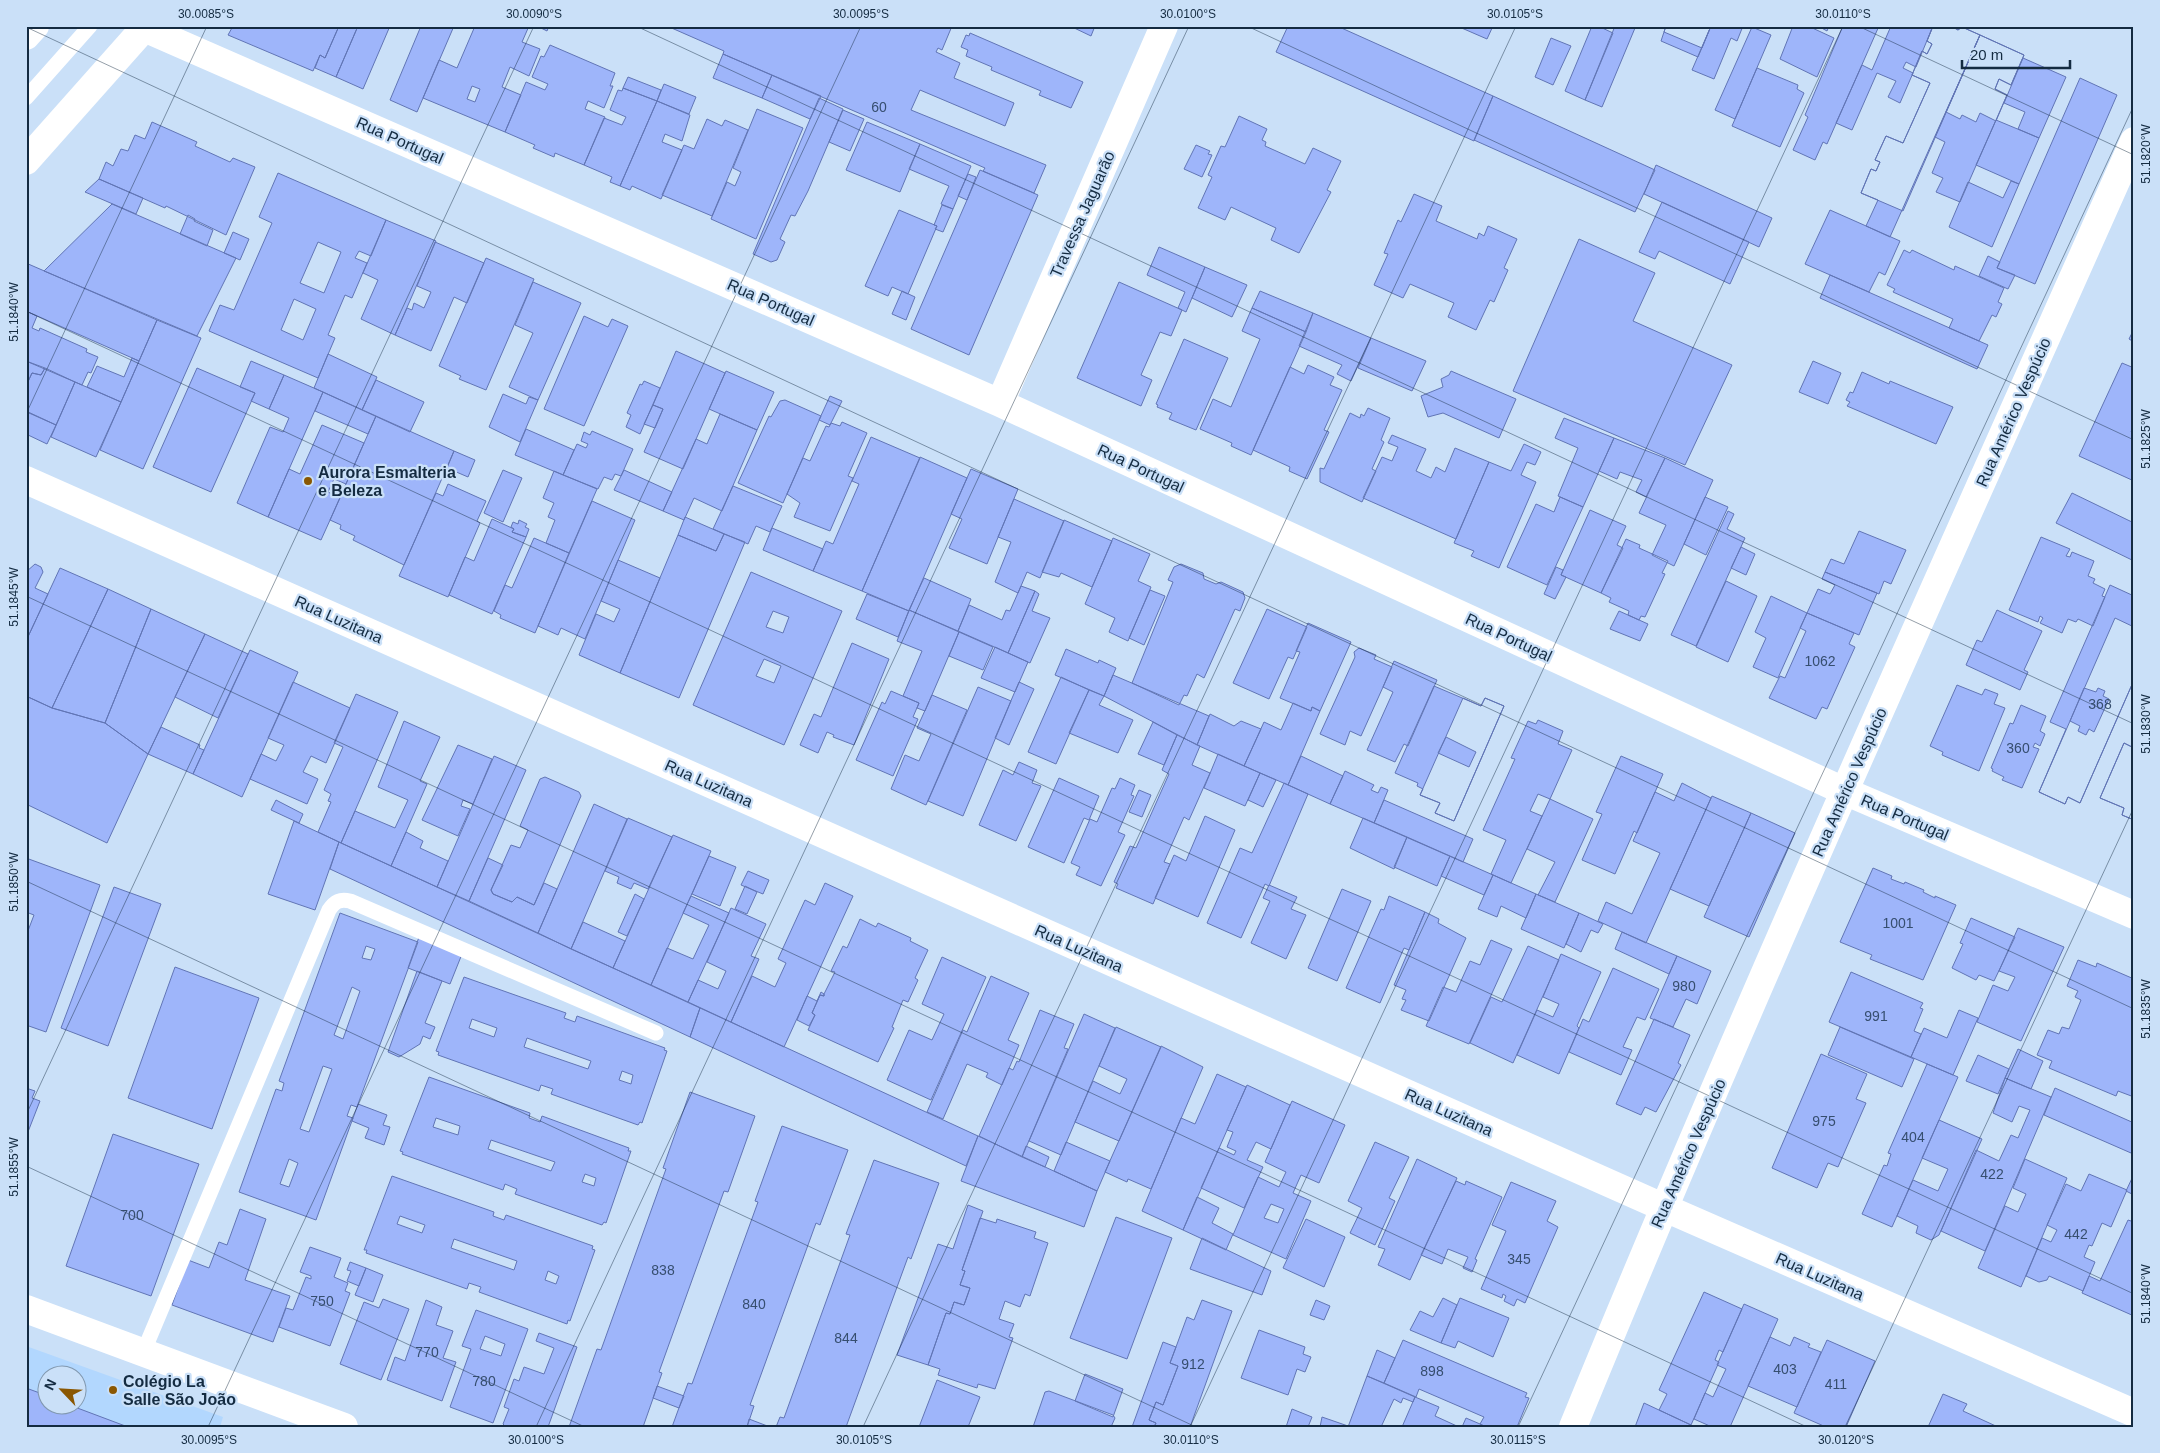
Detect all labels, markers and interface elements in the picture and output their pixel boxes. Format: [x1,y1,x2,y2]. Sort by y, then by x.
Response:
text: 30.0085°S [178,7,234,21]
text: 30.0090°S [506,7,562,21]
text: 30.0095°S [833,7,889,21]
text: 30.0100°S [1160,7,1216,21]
text: 30.0105°S [1487,7,1543,21]
text: 30.0110°S [1815,7,1871,21]
scale bar [1962,38,2070,70]
text: 20 m [1970,46,2003,63]
house number: 60 [871,99,887,115]
street label: Rua Portugal [354,114,446,167]
text: 51.1820°W [2139,124,2153,184]
street label: Travessa Jaguarão [1047,148,1118,280]
street label: Rua Portugal [725,276,817,329]
text: 51.1840°W [7,282,21,342]
street label: Rua Américo Vespúcio [1973,335,2054,489]
text: 51.1825°W [2139,409,2153,469]
street label: Rua Portugal [1095,441,1187,496]
place label: Aurora Esmalteria e Beleza [318,464,456,499]
marker: Aurora Esmalteria e Beleza [302,475,314,487]
text: 51.1845°W [7,567,21,627]
street label: Rua Luzitana [292,593,385,646]
street label: Rua Portugal [1463,610,1555,665]
house number: 1062 [1804,653,1836,669]
text: 51.1830°W [2139,694,2153,754]
house number: 368 [2088,696,2112,712]
street label: Rua Américo Vespúcio [1809,705,1890,859]
house number: 360 [2006,740,2030,756]
street label: Rua Luzitana [662,757,755,810]
street label: Rua Portugal [1859,791,1951,844]
text: 51.1850°W [7,852,21,912]
house number: 1001 [1882,915,1914,931]
street label: Rua Luzitana [1032,922,1125,975]
house number: 980 [1672,978,1696,994]
text: 51.1835°W [2139,979,2153,1039]
house number: 991 [1864,1008,1888,1024]
street label: Rua Américo Vespúcio [1648,1076,1729,1230]
street label: Rua Luzitana [1402,1086,1495,1139]
house number: 975 [1812,1113,1836,1129]
house number: 404 [1901,1129,1925,1145]
text: 51.1855°W [7,1137,21,1197]
house number: 422 [1980,1166,2004,1182]
house number: 700 [120,1207,144,1223]
house number: 442 [2064,1226,2088,1242]
street label: Rua Luzitana [1773,1250,1866,1303]
house number: 345 [1507,1251,1531,1267]
house number: 838 [651,1262,675,1278]
text: 51.1840°W [2139,1264,2153,1324]
house number: 750 [310,1293,334,1309]
house number: 840 [742,1296,766,1312]
house number: 844 [834,1330,858,1346]
house number: 770 [415,1344,439,1360]
house number: 912 [1181,1356,1205,1372]
house number: 403 [1773,1361,1797,1377]
house number: 898 [1420,1363,1444,1379]
north arrow [38,1366,88,1416]
place label: Colégio La Salle São João [123,1373,236,1408]
house number: 780 [472,1373,496,1389]
house number: 411 [1825,1376,1847,1392]
text: N [41,1377,60,1392]
marker: Colégio La Salle São João [107,1384,119,1396]
text: 30.0095°S [181,1433,237,1447]
text: 30.0100°S [508,1433,564,1447]
text: 30.0105°S [836,1433,892,1447]
text: 30.0110°S [1163,1433,1219,1447]
text: 30.0115°S [1490,1433,1546,1447]
text: 30.0120°S [1818,1433,1874,1447]

